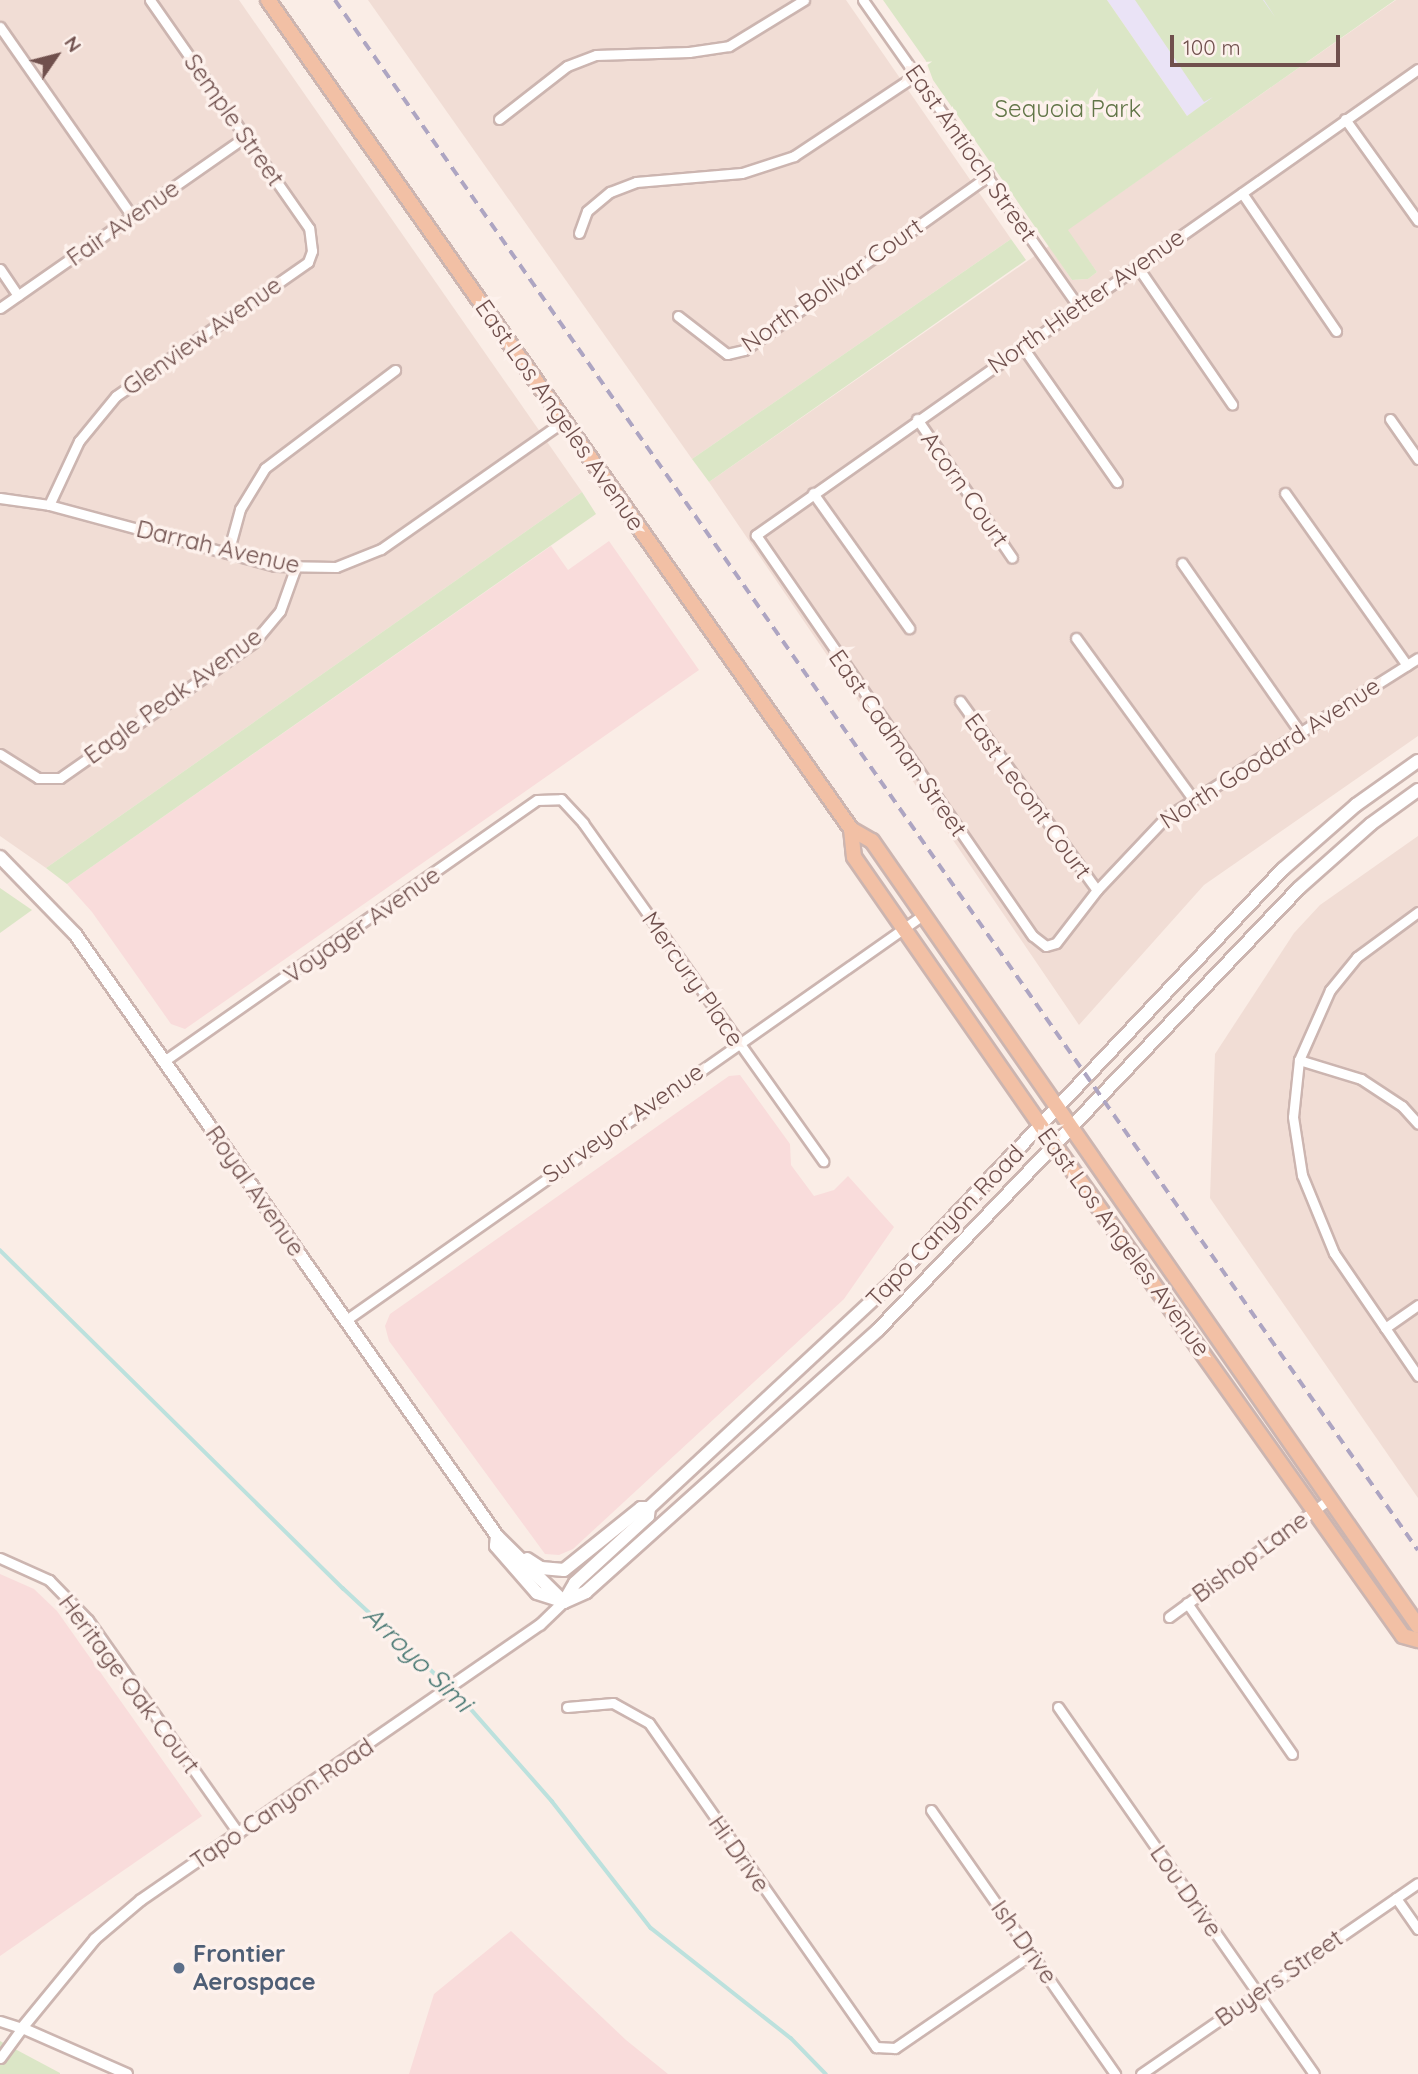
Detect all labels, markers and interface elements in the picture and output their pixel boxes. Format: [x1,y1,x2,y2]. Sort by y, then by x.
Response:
north arrow [21,21,91,91]
scale bar [1173,21,1343,65]
text: N [59,31,87,57]
text: 100 m [1183,34,1241,60]
street label: Semple Street [178,48,290,192]
street label: East Antioch Street [899,59,1043,247]
park label: Sequoia Park [995,95,1141,123]
street label: Fair Avenue [61,174,185,272]
street label: North Bolivar Court [736,212,928,358]
street label: North Hietter Avenue [982,222,1190,380]
street label: Glenview Avenue [117,270,287,402]
street label: East Los Angeles Avenue [469,294,651,536]
street label: Acorn Court [915,426,1015,552]
street label: Darrah Avenue [133,514,303,580]
street label: Eagle Peak Avenue [79,622,267,770]
street label: East Cadman Street [823,644,973,842]
street label: North Goodard Avenue [1155,671,1385,835]
street label: East Lecont Court [958,708,1098,884]
street label: Voyager Avenue [278,860,446,990]
street label: Mercury Place [636,906,750,1052]
street label: Surveyor Avenue [537,1057,709,1189]
street label: Royal Avenue [199,1120,311,1262]
street label: East Los Angeles Avenue [1031,1122,1217,1362]
street label: Tapo Canyon Road [860,1139,1030,1313]
street label: Bishop Lane [1187,1505,1313,1609]
street label: Heritage Oak Court [52,1589,206,1779]
water label: Arroyo Simi [357,1600,479,1718]
street label: Tapo Canyon Road [185,1732,379,1876]
street label: Hi Drive [702,1810,776,1898]
street label: Lou Drive [1144,1840,1228,1942]
street label: Ish Drive [985,1895,1063,1989]
street label: Buyers Street [1210,1923,1348,2033]
place label: Frontier Aerospace [193,1940,316,1996]
marker: Frontier Aerospace [171,1960,187,1976]

